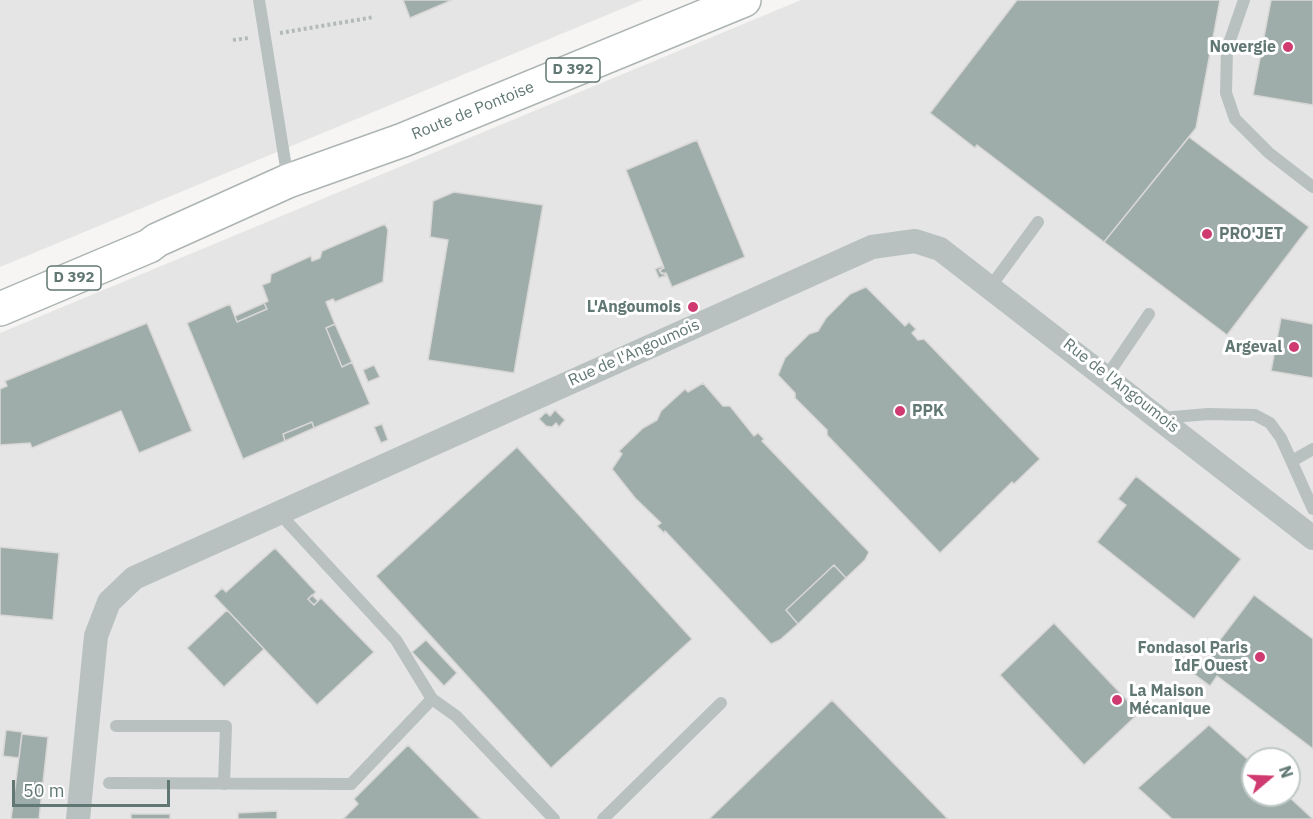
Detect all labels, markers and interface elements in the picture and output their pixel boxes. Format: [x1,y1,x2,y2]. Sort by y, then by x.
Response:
place label: Novergie [1209,37,1276,57]
marker: Novergie [1281,40,1295,54]
road number: D 392 [546,58,600,82]
street label: Route de Pontoise [409,78,537,144]
place label: PRO'JET [1219,224,1283,244]
marker: PRO'JET [1200,227,1214,241]
road number: D 392 [47,266,101,290]
place label: L'Angoumois [587,297,681,317]
marker: L'Angoumois [686,300,700,314]
street label: Rue de l'Angoumois [565,315,703,391]
street label: Rue de l'Angoumois [1059,335,1183,437]
place label: Argeval [1225,337,1282,357]
marker: Argeval [1287,340,1301,354]
place label: PPK [912,401,944,421]
marker: PPK [893,404,907,418]
place label: Fondasol Paris IdF Ouest [1138,638,1248,676]
marker: Fondasol Paris IdF Ouest [1253,650,1267,664]
place label: La Maison Mécanique [1129,681,1211,719]
marker: La Maison Mécanique [1110,693,1124,707]
north arrow [1241,747,1301,807]
text: N [1275,763,1297,781]
scale bar [15,768,172,806]
text: 50 m [23,779,65,802]

